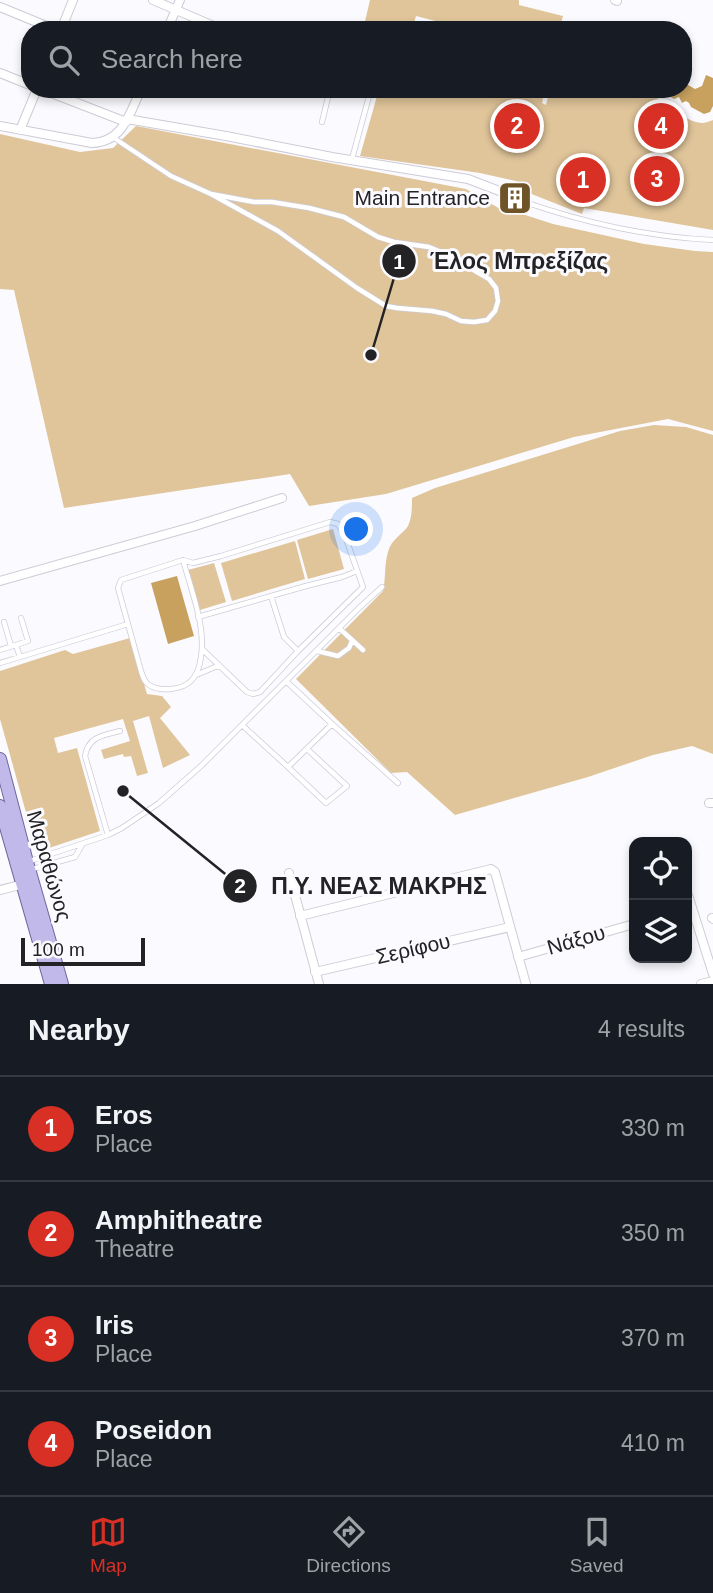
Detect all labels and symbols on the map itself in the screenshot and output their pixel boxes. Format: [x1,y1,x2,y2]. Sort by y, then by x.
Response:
pin: 2 [494,100,540,152]
pin: 4 [638,100,684,152]
pin: 3 [634,153,680,205]
pin: 1 [560,154,606,206]
building icon: Main Entrance [496,179,534,217]
place label: Main Entrance [355,186,490,209]
callout: Έλος Μπρεξίζας [381,239,623,283]
text: Έλος Μπρεξίζας [430,248,608,274]
text: 1 [393,250,405,273]
your location [339,512,373,546]
street label: Μαραθώνος [23,808,76,924]
callout: Π.Υ. ΝΕΑΣ ΜΑΚΡΗΣ [222,864,500,908]
text: Π.Υ. ΝΕΑΣ ΜΑΚΡΗΣ [271,873,487,899]
text: 2 [234,874,246,897]
street label: Νάξου [544,920,608,959]
street label: Σερίφου [373,929,452,968]
scale bar [21,935,145,967]

